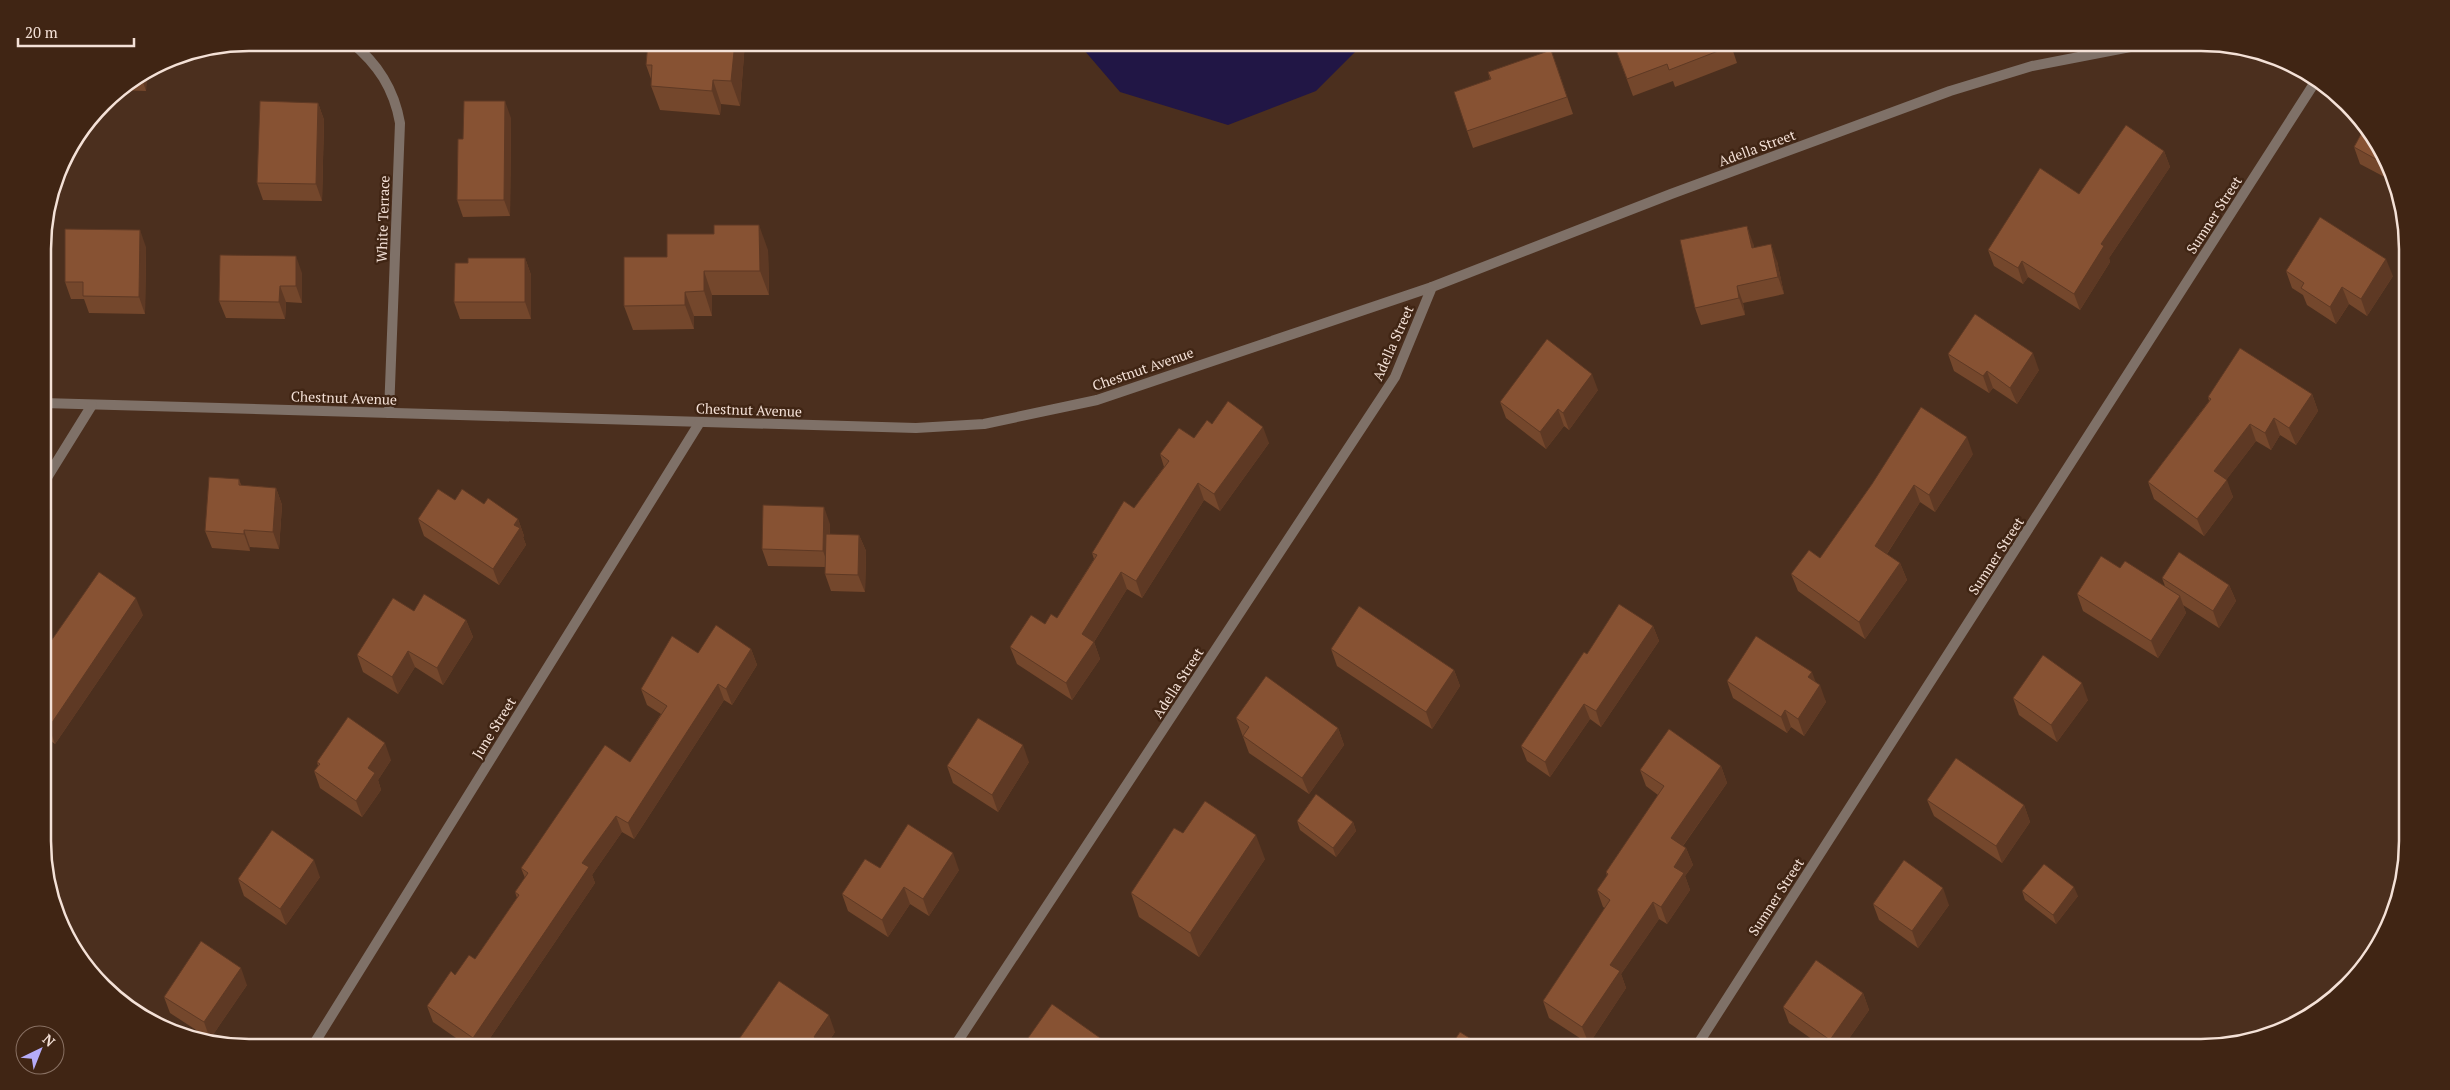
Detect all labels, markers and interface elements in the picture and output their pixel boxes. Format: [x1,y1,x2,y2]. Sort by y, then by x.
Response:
scale bar [18,15,134,47]
text: 20 m [25,22,58,42]
street label: Adella Street [1716,125,1799,170]
street label: Sumner Street [2181,172,2246,257]
street label: White Terrace [371,175,394,263]
street label: Adella Street [1367,301,1418,383]
street label: Chestnut Avenue [1090,342,1196,395]
street label: Chestnut Avenue [291,386,397,409]
street label: Chestnut Avenue [696,398,802,421]
street label: Sumner Street [1963,513,2028,598]
street label: Adella Street [1148,643,1208,722]
street label: June Street [467,693,520,762]
street label: Sumner Street [1743,854,1808,939]
north arrow [15,1025,65,1075]
text: N [39,1030,60,1051]

